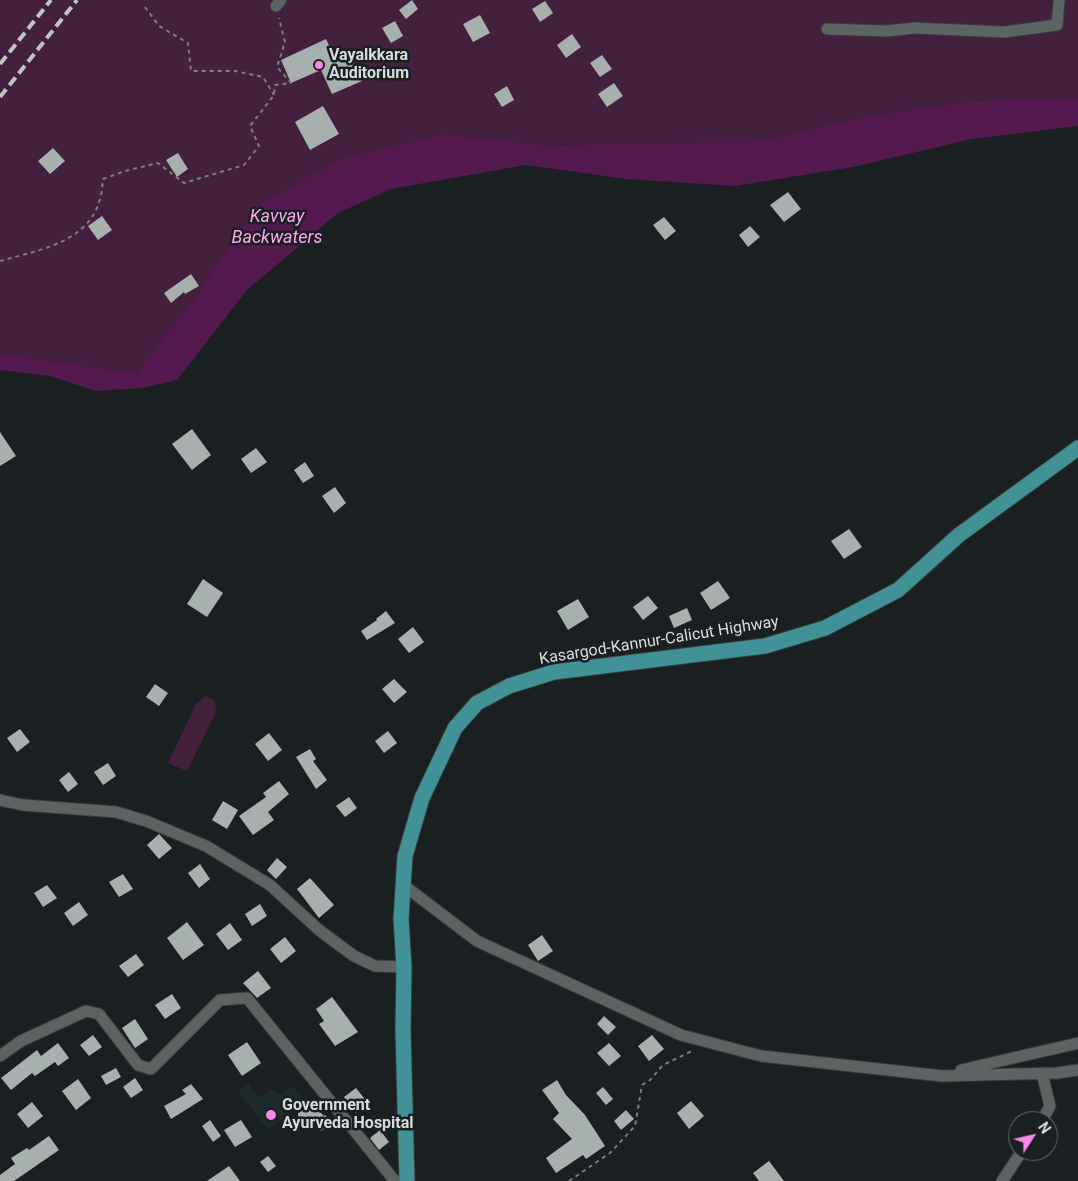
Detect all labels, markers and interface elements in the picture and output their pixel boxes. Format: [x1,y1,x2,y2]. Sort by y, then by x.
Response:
place label: Vayalkkara Auditorium [329,46,409,84]
marker: Vayalkkara Auditorium [313,59,325,71]
water label: Kavvay Backwaters [232,206,322,248]
street label: Kasargod-Kannur-Calicut Highway [538,613,780,669]
place label: Government Ayurveda Hospital [282,1096,414,1134]
marker: Government Ayurveda Hospital [264,1108,278,1122]
north arrow [1008,1111,1058,1161]
text: N [1035,1119,1054,1137]

